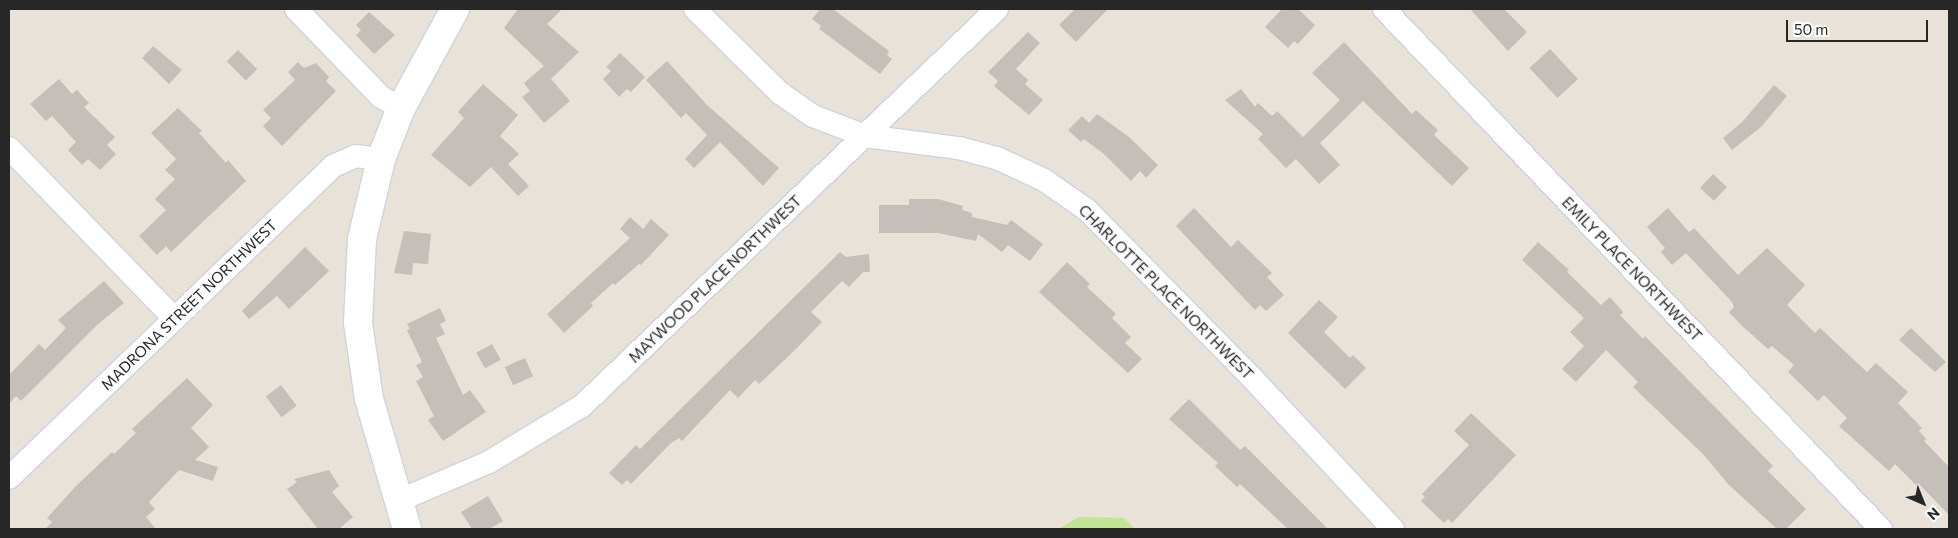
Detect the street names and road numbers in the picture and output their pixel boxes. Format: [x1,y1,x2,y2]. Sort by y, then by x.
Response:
street label: MAYWOOD PLACE NORTHWEST [625,192,805,366]
street label: EMILY PLACE NORTHWEST [1558,193,1706,345]
street label: CHARLOTTE PLACE NORTHWEST [1075,201,1257,383]
street label: MADRONA STREET NORTHWEST [97,216,281,394]

